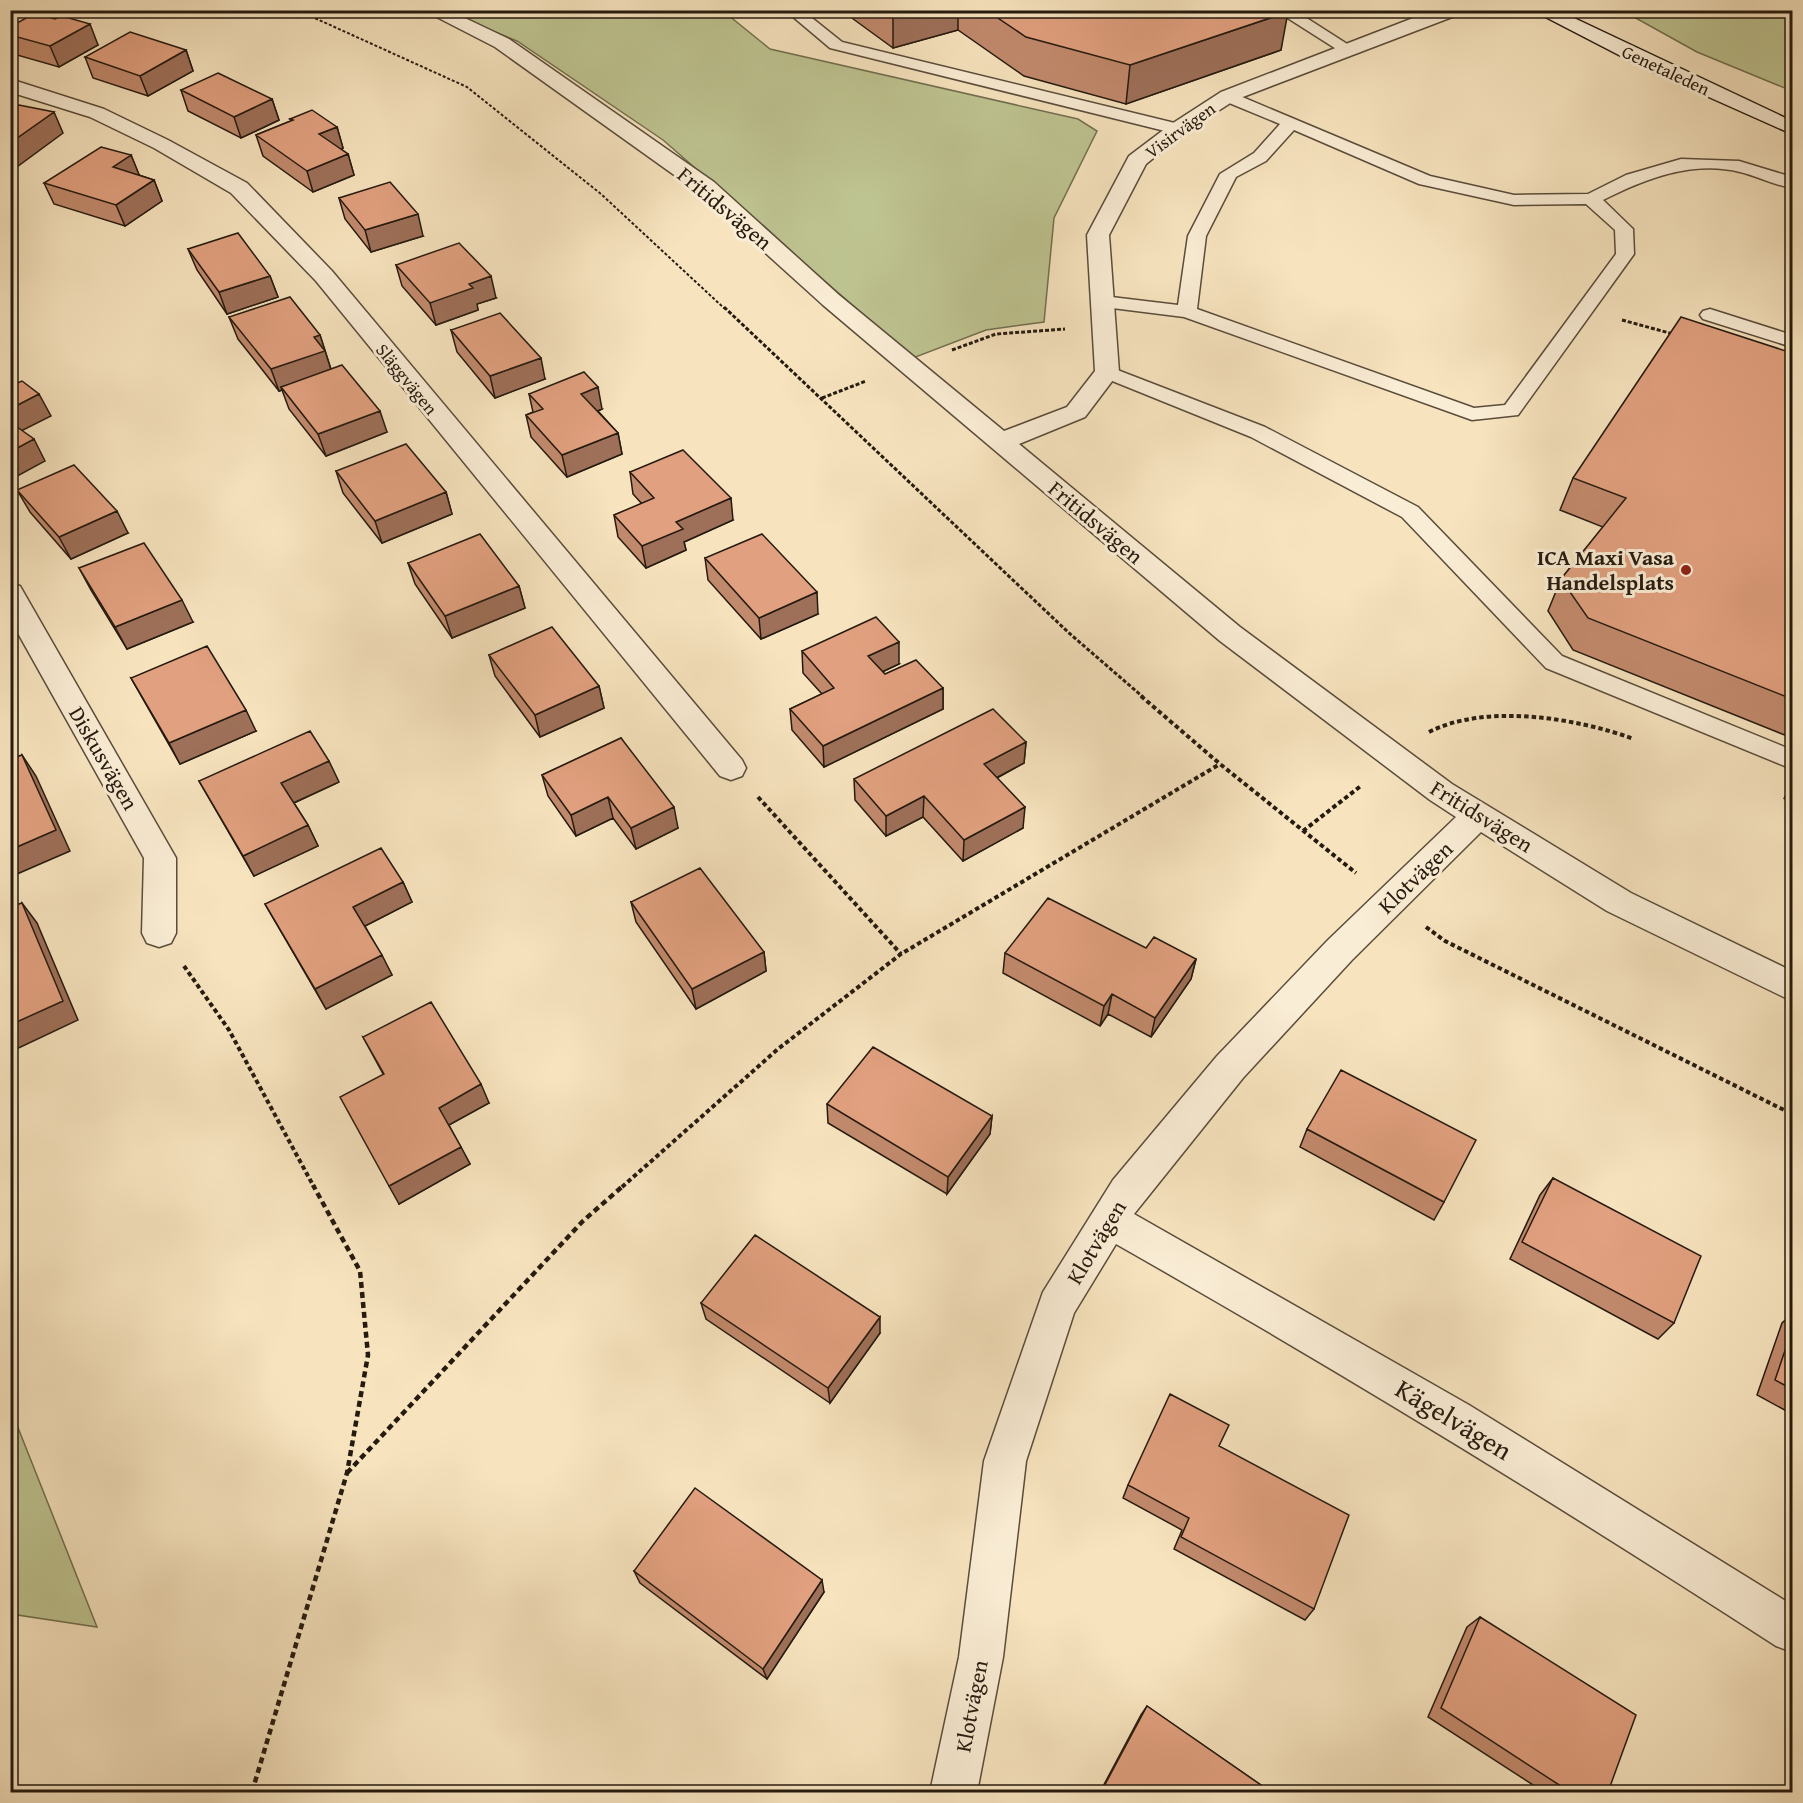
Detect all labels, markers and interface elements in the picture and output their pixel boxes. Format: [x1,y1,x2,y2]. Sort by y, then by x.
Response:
street label: Genetaleden [1618,38,1714,102]
street label: Visirvägen [1139,95,1221,165]
street label: Fritidsvägen [671,159,780,258]
street label: Släggvägen [370,337,444,421]
street label: Fritidsvägen [1042,473,1151,572]
place label: ICA Maxi Vasa Handelsplats [1537,541,1675,598]
marker: ICA Maxi Vasa Handelsplats [1679,563,1693,577]
street label: Diskusvägen [61,700,147,816]
street label: Fritidsvägen [1425,772,1540,860]
street label: Klotvägen [1370,833,1460,921]
street label: Klotvägen [1058,1193,1134,1290]
street label: Kägelvägen [1388,1368,1520,1470]
street label: Klotvägen [946,1657,996,1755]

